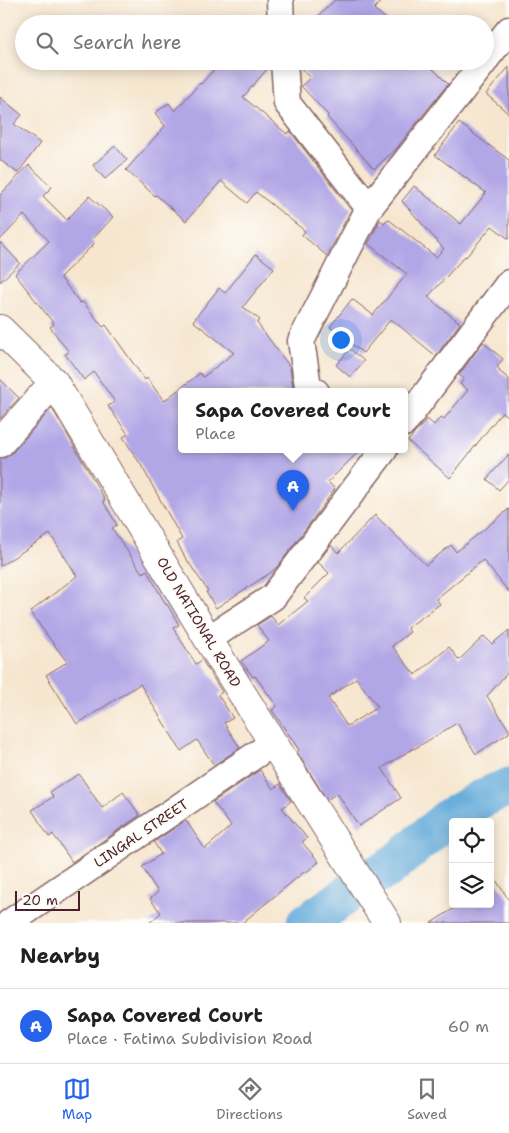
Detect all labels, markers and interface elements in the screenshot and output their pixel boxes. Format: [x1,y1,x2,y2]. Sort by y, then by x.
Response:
search box [15,15,494,70]
icon: search [33,29,61,57]
text: Search here [73,30,182,55]
your location [328,327,354,353]
popup [178,388,408,453]
text: Sapa Covered Court [195,398,391,423]
text: Place [195,423,236,444]
pin: A [277,470,309,511]
street label: OLD NATIONAL ROAD [153,554,245,690]
street label: LINGAL STREET [90,795,192,871]
map controls [449,818,494,908]
button: locate [449,818,494,863]
button: layers [449,863,494,908]
scale bar [15,888,80,911]
text: 20 m [22,891,58,909]
text: Nearby [20,942,100,970]
text: Sapa Covered Court [67,1003,263,1028]
text: A [30,1016,42,1037]
text: 60 m [448,1016,489,1037]
text: Place · Fatima Subdivision Road [67,1028,313,1049]
tab: Map [62,1075,92,1123]
tab: Directions [216,1075,283,1123]
tab: Saved [407,1075,447,1123]

